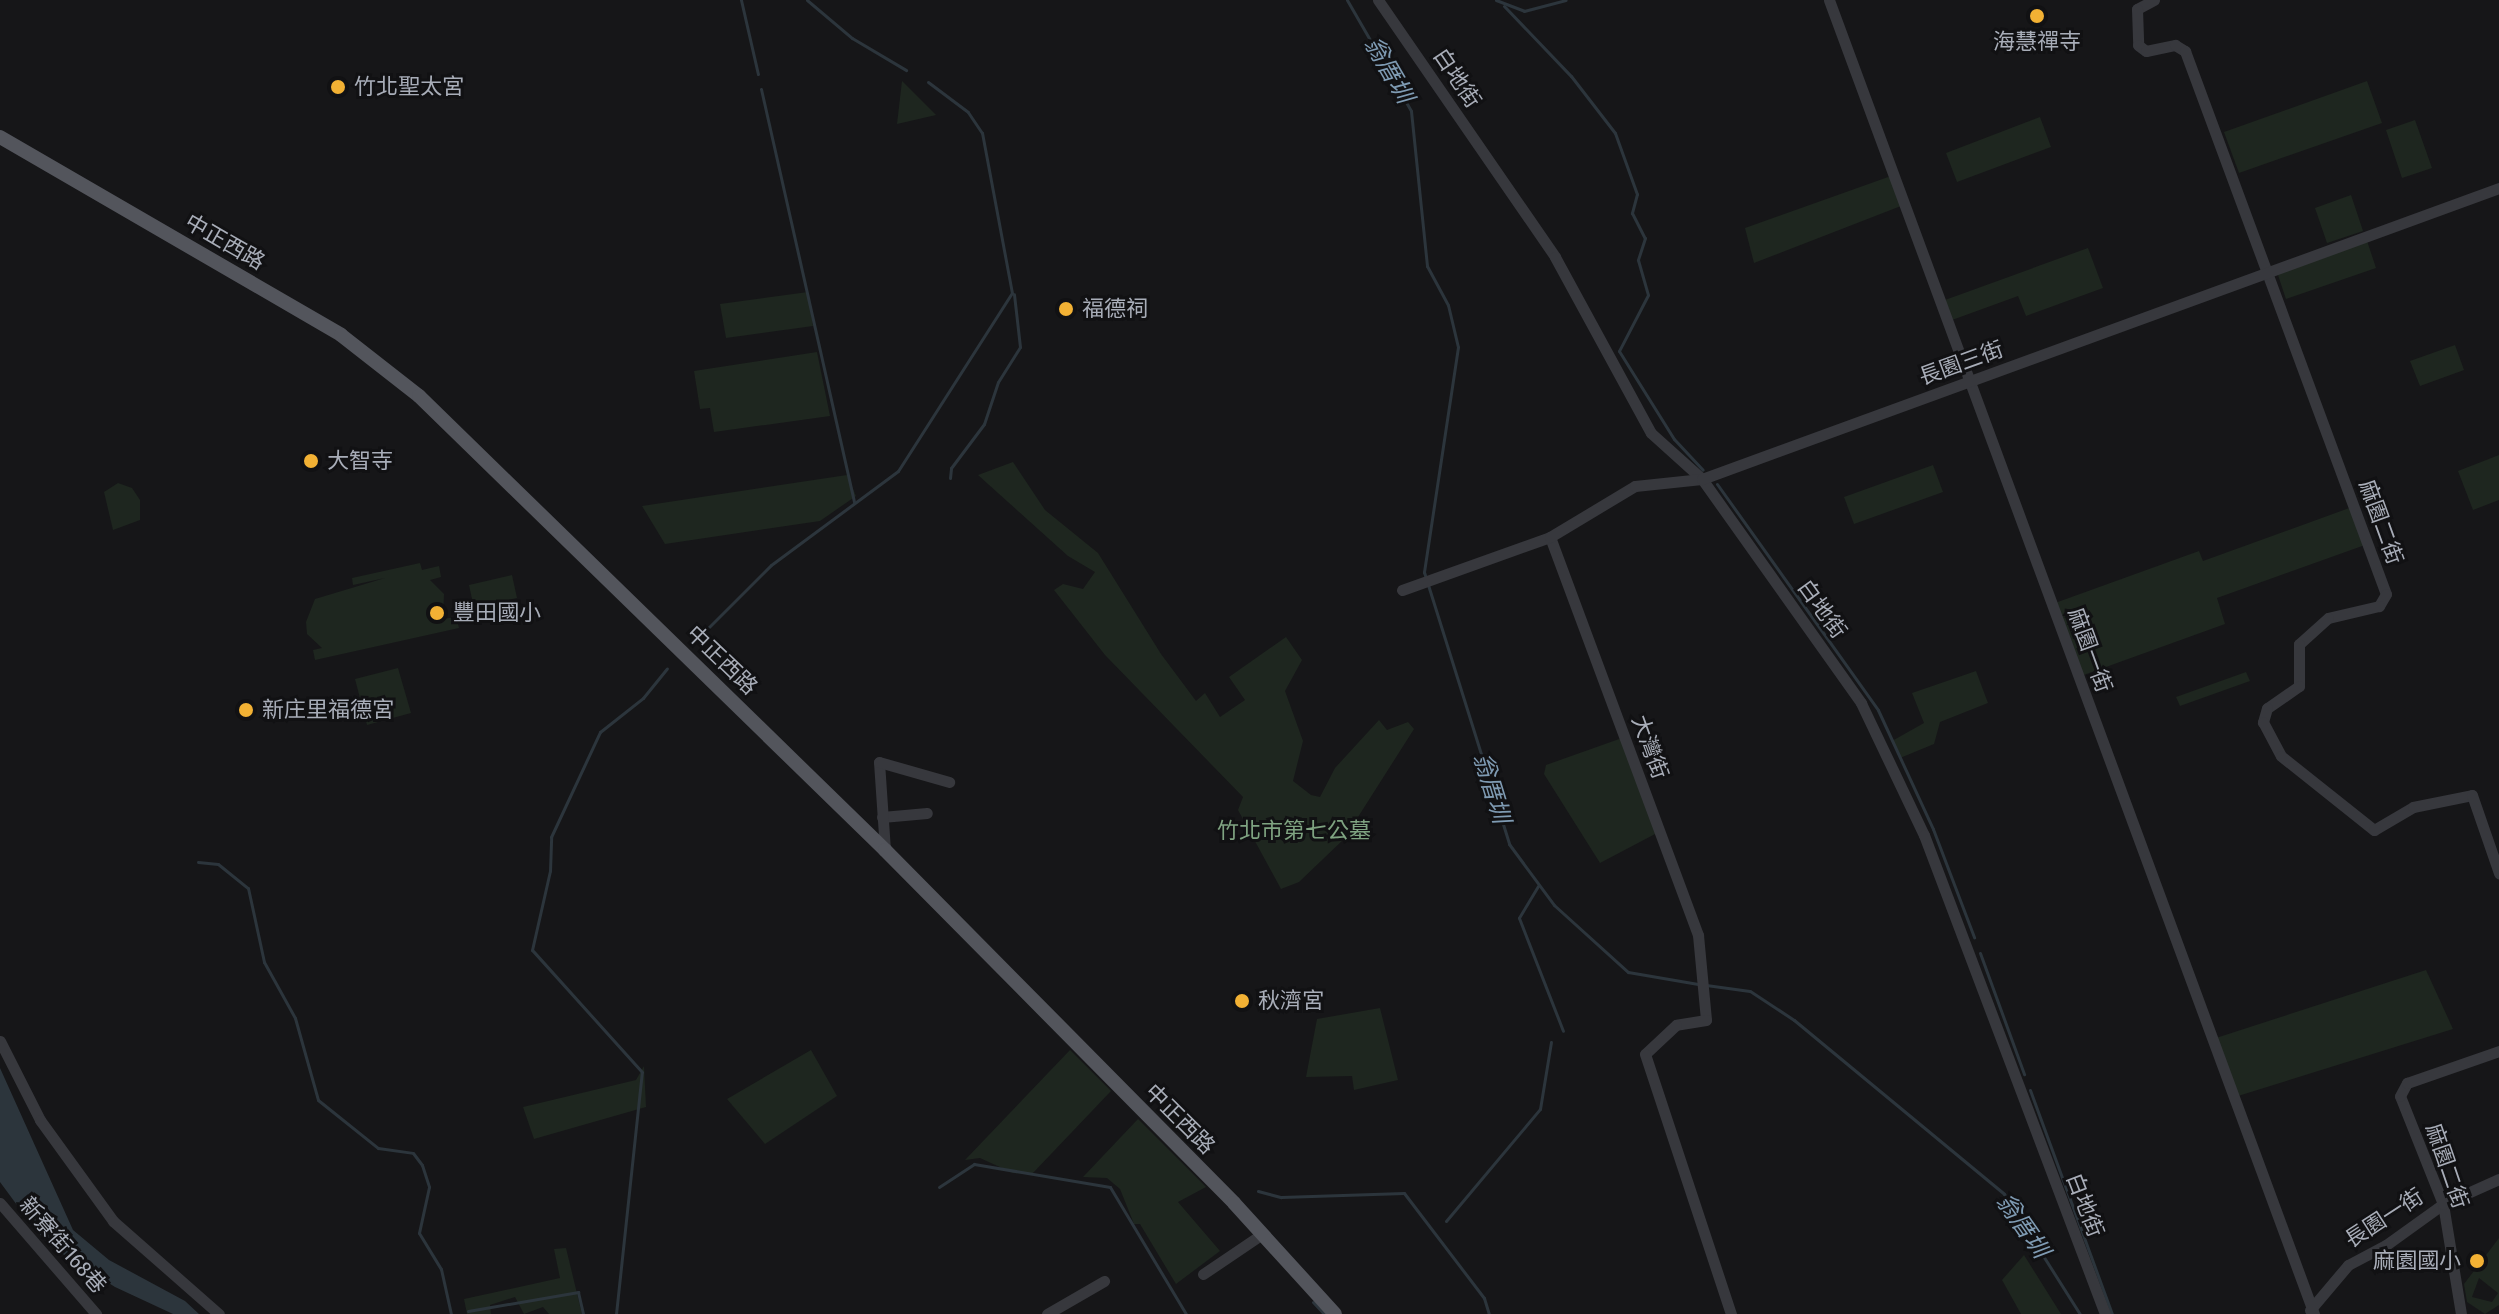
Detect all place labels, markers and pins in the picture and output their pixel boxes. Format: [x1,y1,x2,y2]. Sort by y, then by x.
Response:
marker: 海慧禪寺 [2028,7,2046,25]
place label: 海慧禪寺 [1993,29,2081,55]
place label: 竹北聖太宮 [354,74,464,100]
marker: 竹北聖太宮 [329,78,347,96]
place label: 福德祠 [1082,296,1148,322]
marker: 福德祠 [1057,300,1075,318]
place label: 大智寺 [327,448,393,474]
marker: 大智寺 [302,452,320,470]
place label: 豐田國小 [453,600,541,626]
marker: 豐田國小 [428,604,446,622]
place label: 新庄里福德宮 [262,697,394,723]
marker: 新庄里福德宮 [237,701,255,719]
place label: 秋濟宮 [1258,988,1324,1014]
marker: 秋濟宮 [1233,992,1251,1010]
place label: 麻園國小 [2373,1248,2461,1274]
marker: 麻園國小 [2468,1252,2486,1270]

